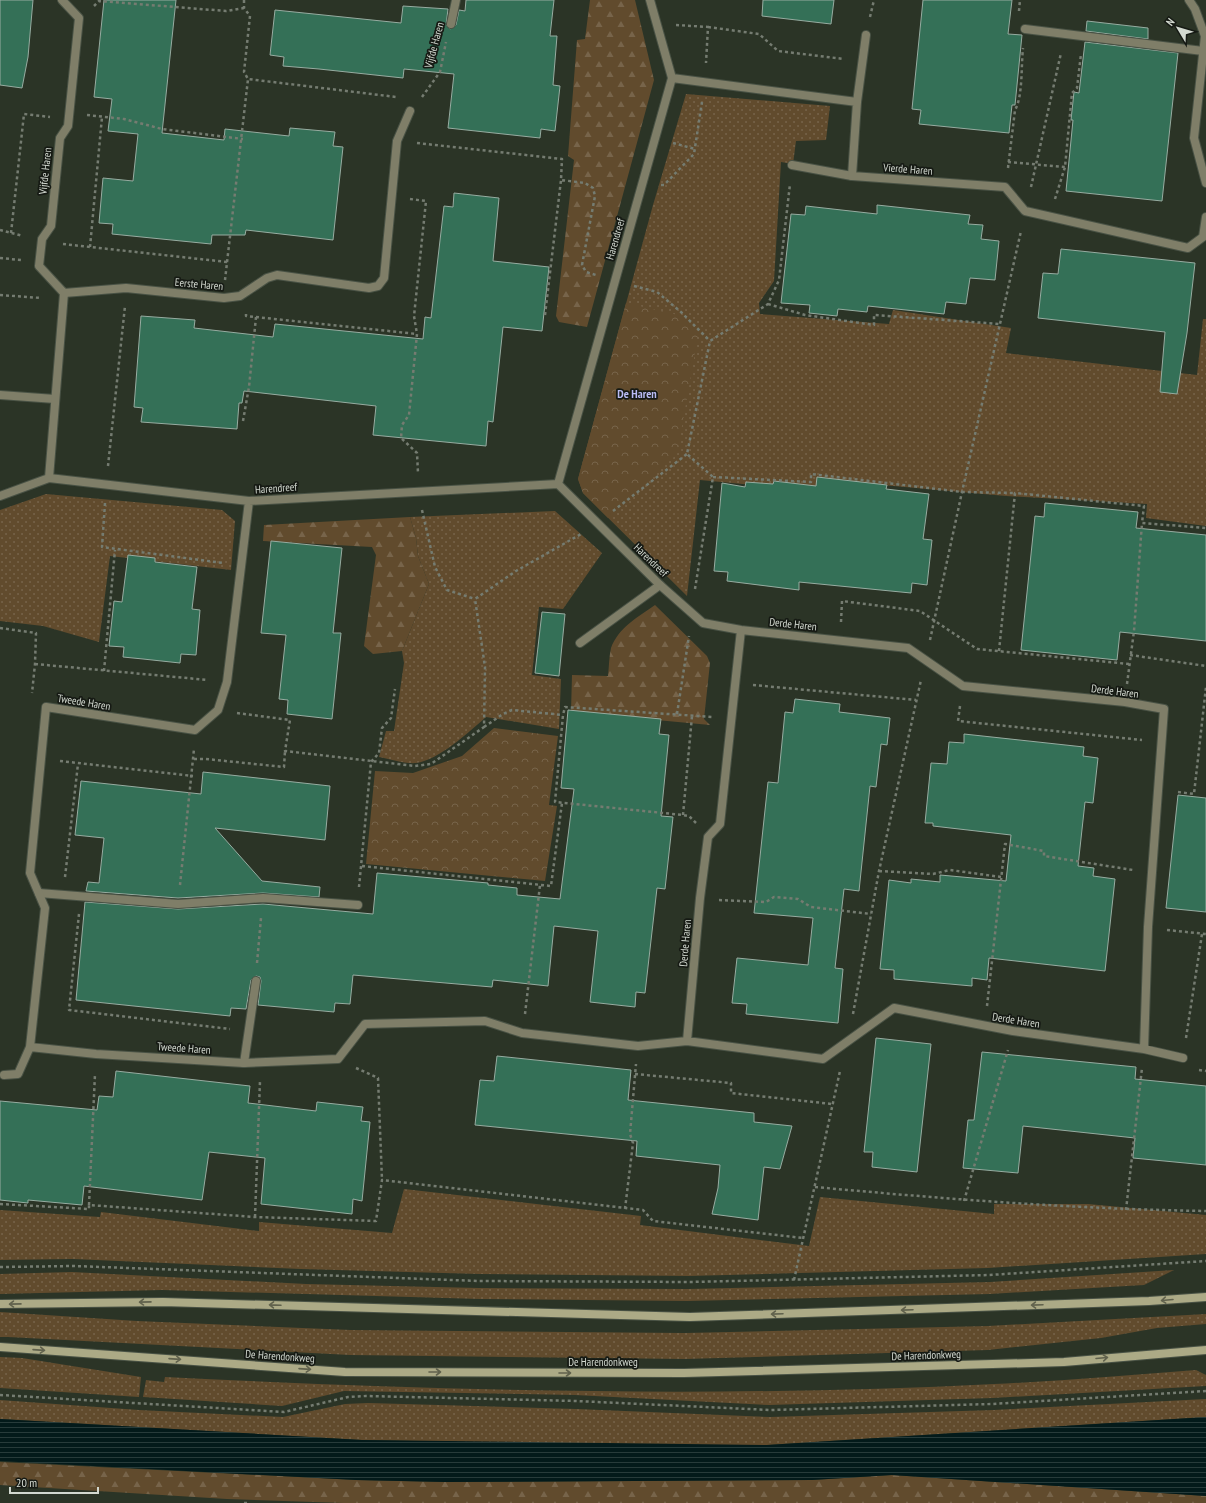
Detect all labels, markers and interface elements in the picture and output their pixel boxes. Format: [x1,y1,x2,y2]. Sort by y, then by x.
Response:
north arrow [1158,8,1198,48]
text: N [1163,15,1177,28]
street label: Vijfde Haren [421,20,447,70]
street label: Vijfde Haren [35,147,54,196]
street label: Vierde Haren [882,160,933,178]
street label: Harendreef [602,216,628,261]
street label: Eerste Haren [174,275,224,293]
district label: De Haren [617,386,657,401]
street label: Harendreef [254,479,299,496]
street label: Harendreef [631,540,672,581]
street label: Derde Haren [769,615,818,633]
street label: Derde Haren [1090,681,1140,701]
street label: Tweede Haren [56,691,112,713]
street label: Derde Haren [676,918,694,967]
street label: Derde Haren [991,1009,1041,1031]
street label: Tweede Haren [157,1039,211,1057]
one-way arrow [1161,1296,1174,1304]
one-way arrow [139,1298,152,1306]
one-way arrow [9,1300,22,1308]
one-way arrow [1031,1301,1044,1309]
one-way arrow [269,1302,282,1309]
one-way arrow [901,1306,914,1313]
one-way arrow [771,1310,784,1318]
one-way arrow [32,1346,45,1353]
street label: De Harendonkweg [245,1347,315,1365]
street label: De Harendonkweg [891,1347,961,1363]
street label: De Harendonkweg [568,1355,638,1369]
one-way arrow [1095,1355,1108,1362]
one-way arrow [168,1356,181,1363]
one-way arrow [298,1365,311,1372]
one-way arrow [428,1368,441,1376]
one-way arrow [558,1369,571,1377]
scale bar [10,1469,98,1495]
text: 20 m [16,1475,37,1490]

